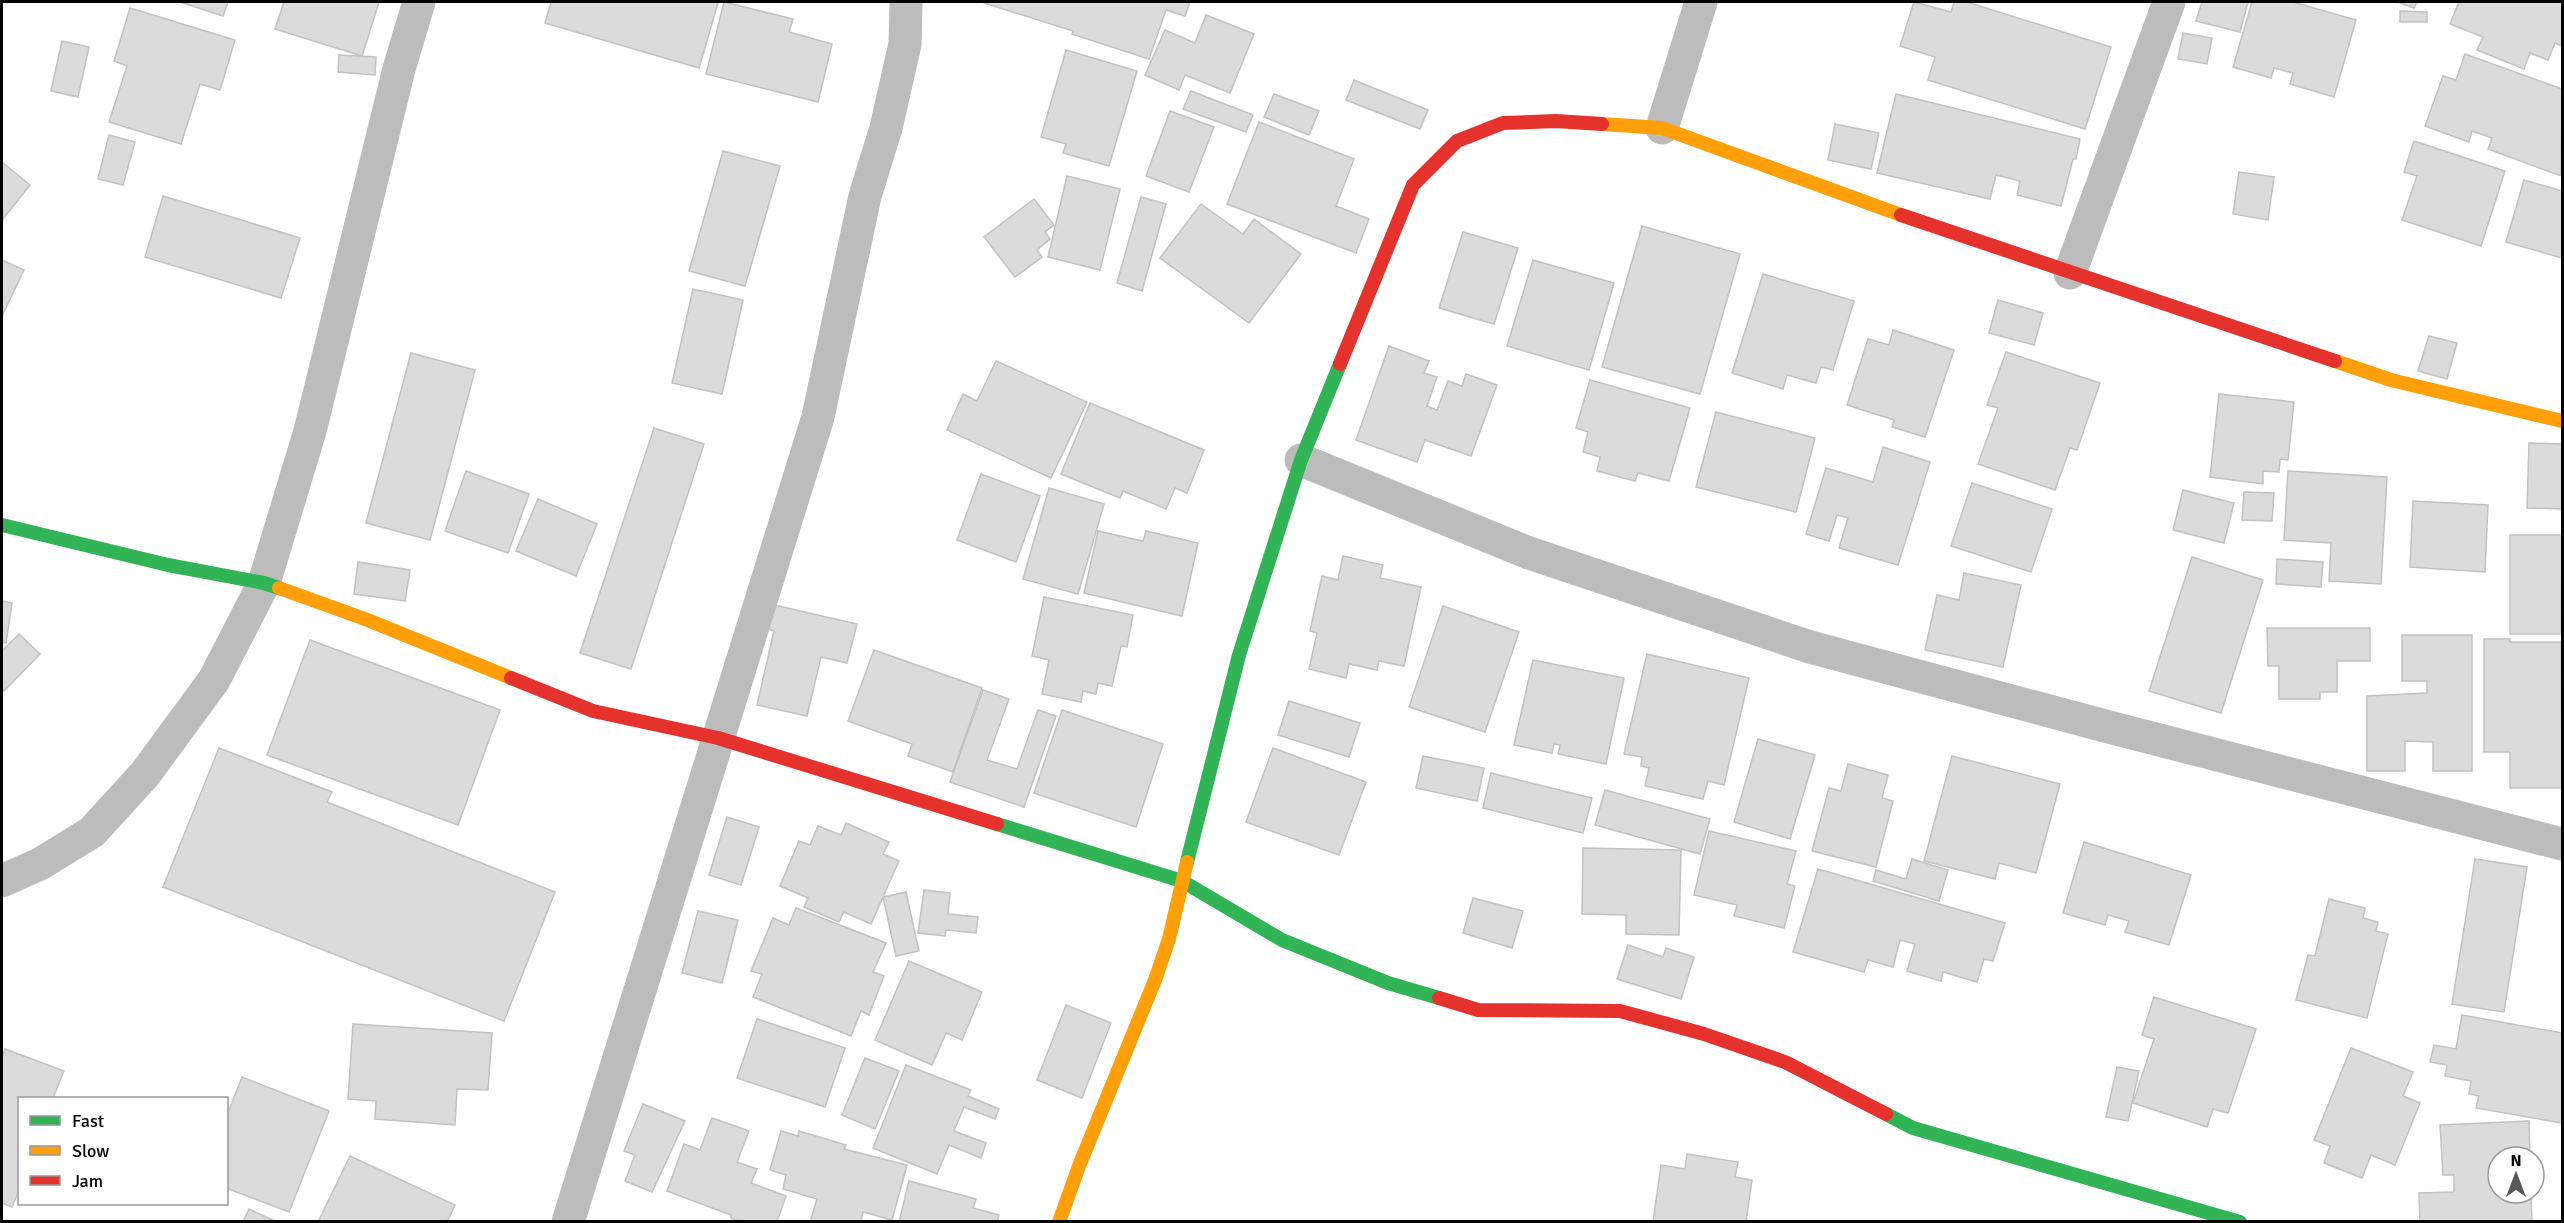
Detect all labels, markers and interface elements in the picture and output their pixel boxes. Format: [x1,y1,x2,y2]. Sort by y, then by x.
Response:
legend [18,1097,228,1205]
text: Fast [72,1110,104,1132]
text: Slow [72,1140,109,1162]
north arrow [2486,1145,2546,1205]
text: N [2510,1151,2522,1171]
text: Jam [72,1170,103,1192]

